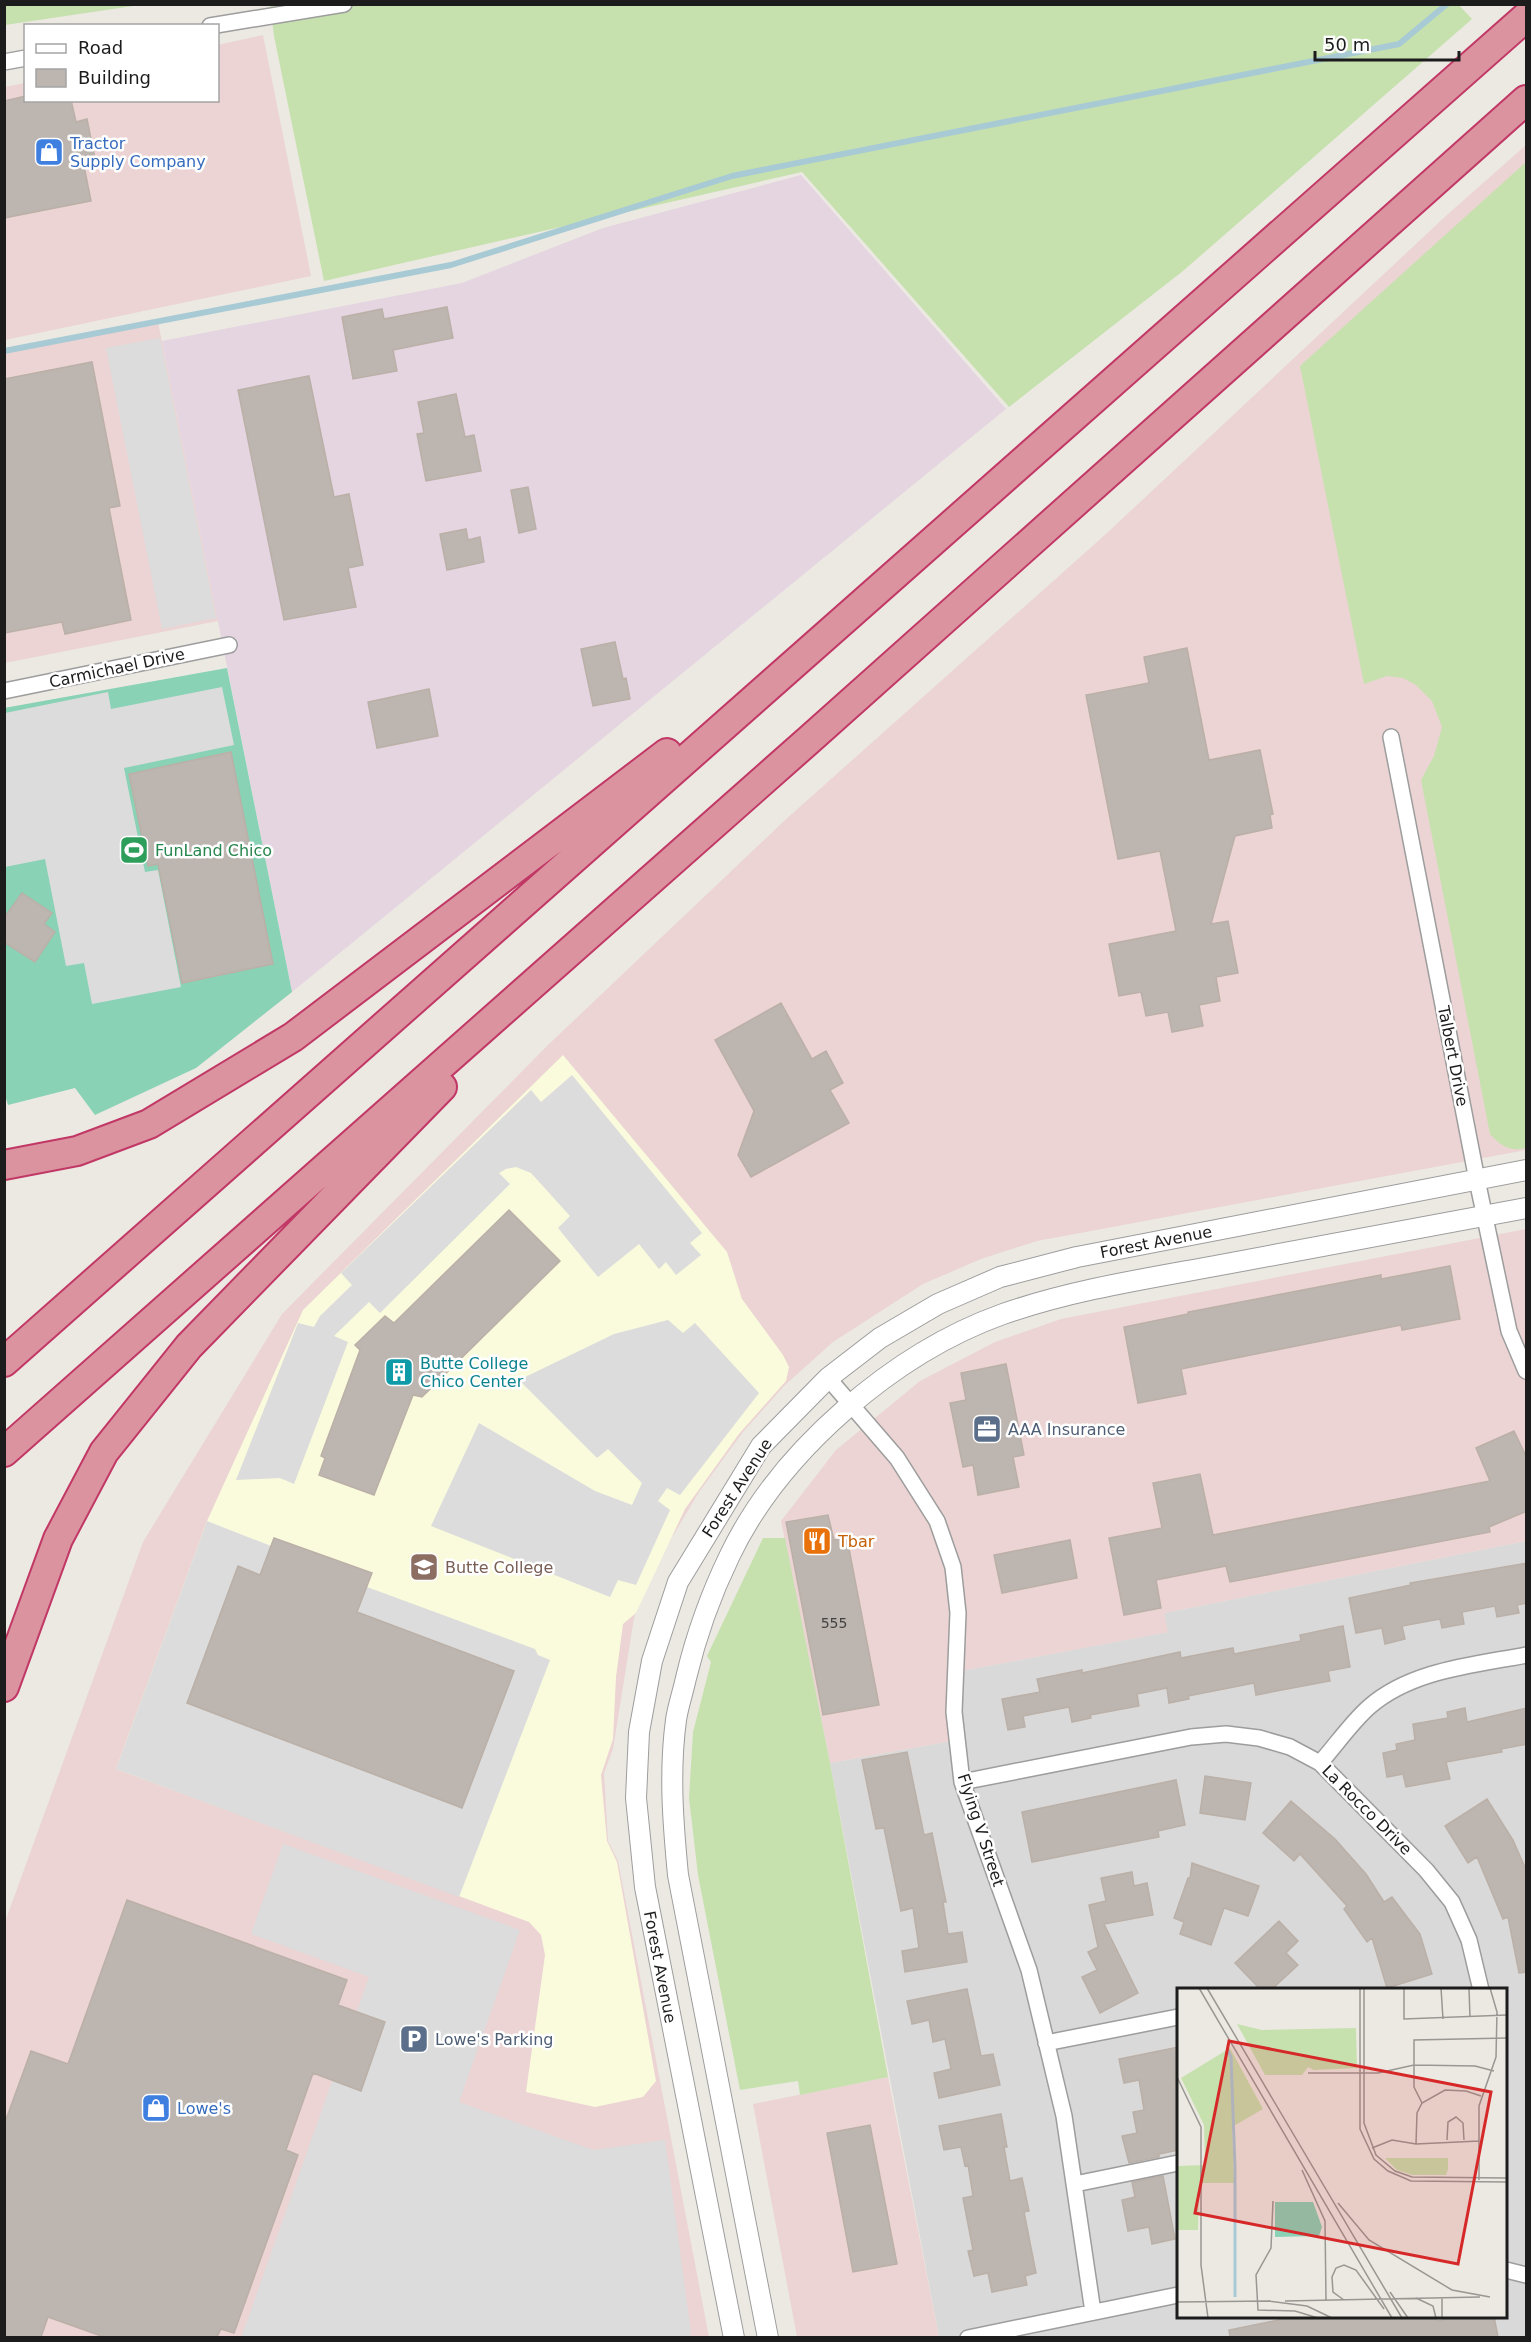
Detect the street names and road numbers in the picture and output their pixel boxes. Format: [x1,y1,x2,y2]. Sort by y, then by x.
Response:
street label: Carmichael Drive [47,644,187,692]
street label: Talbert Drive [1434,1003,1472,1108]
street label: Forest Avenue [1098,1222,1214,1262]
street label: Forest Avenue [698,1435,776,1541]
street label: La Rocco Drive [1318,1761,1416,1859]
street label: Flying V Street [954,1771,1008,1889]
street label: Forest Avenue [640,1909,680,2025]

